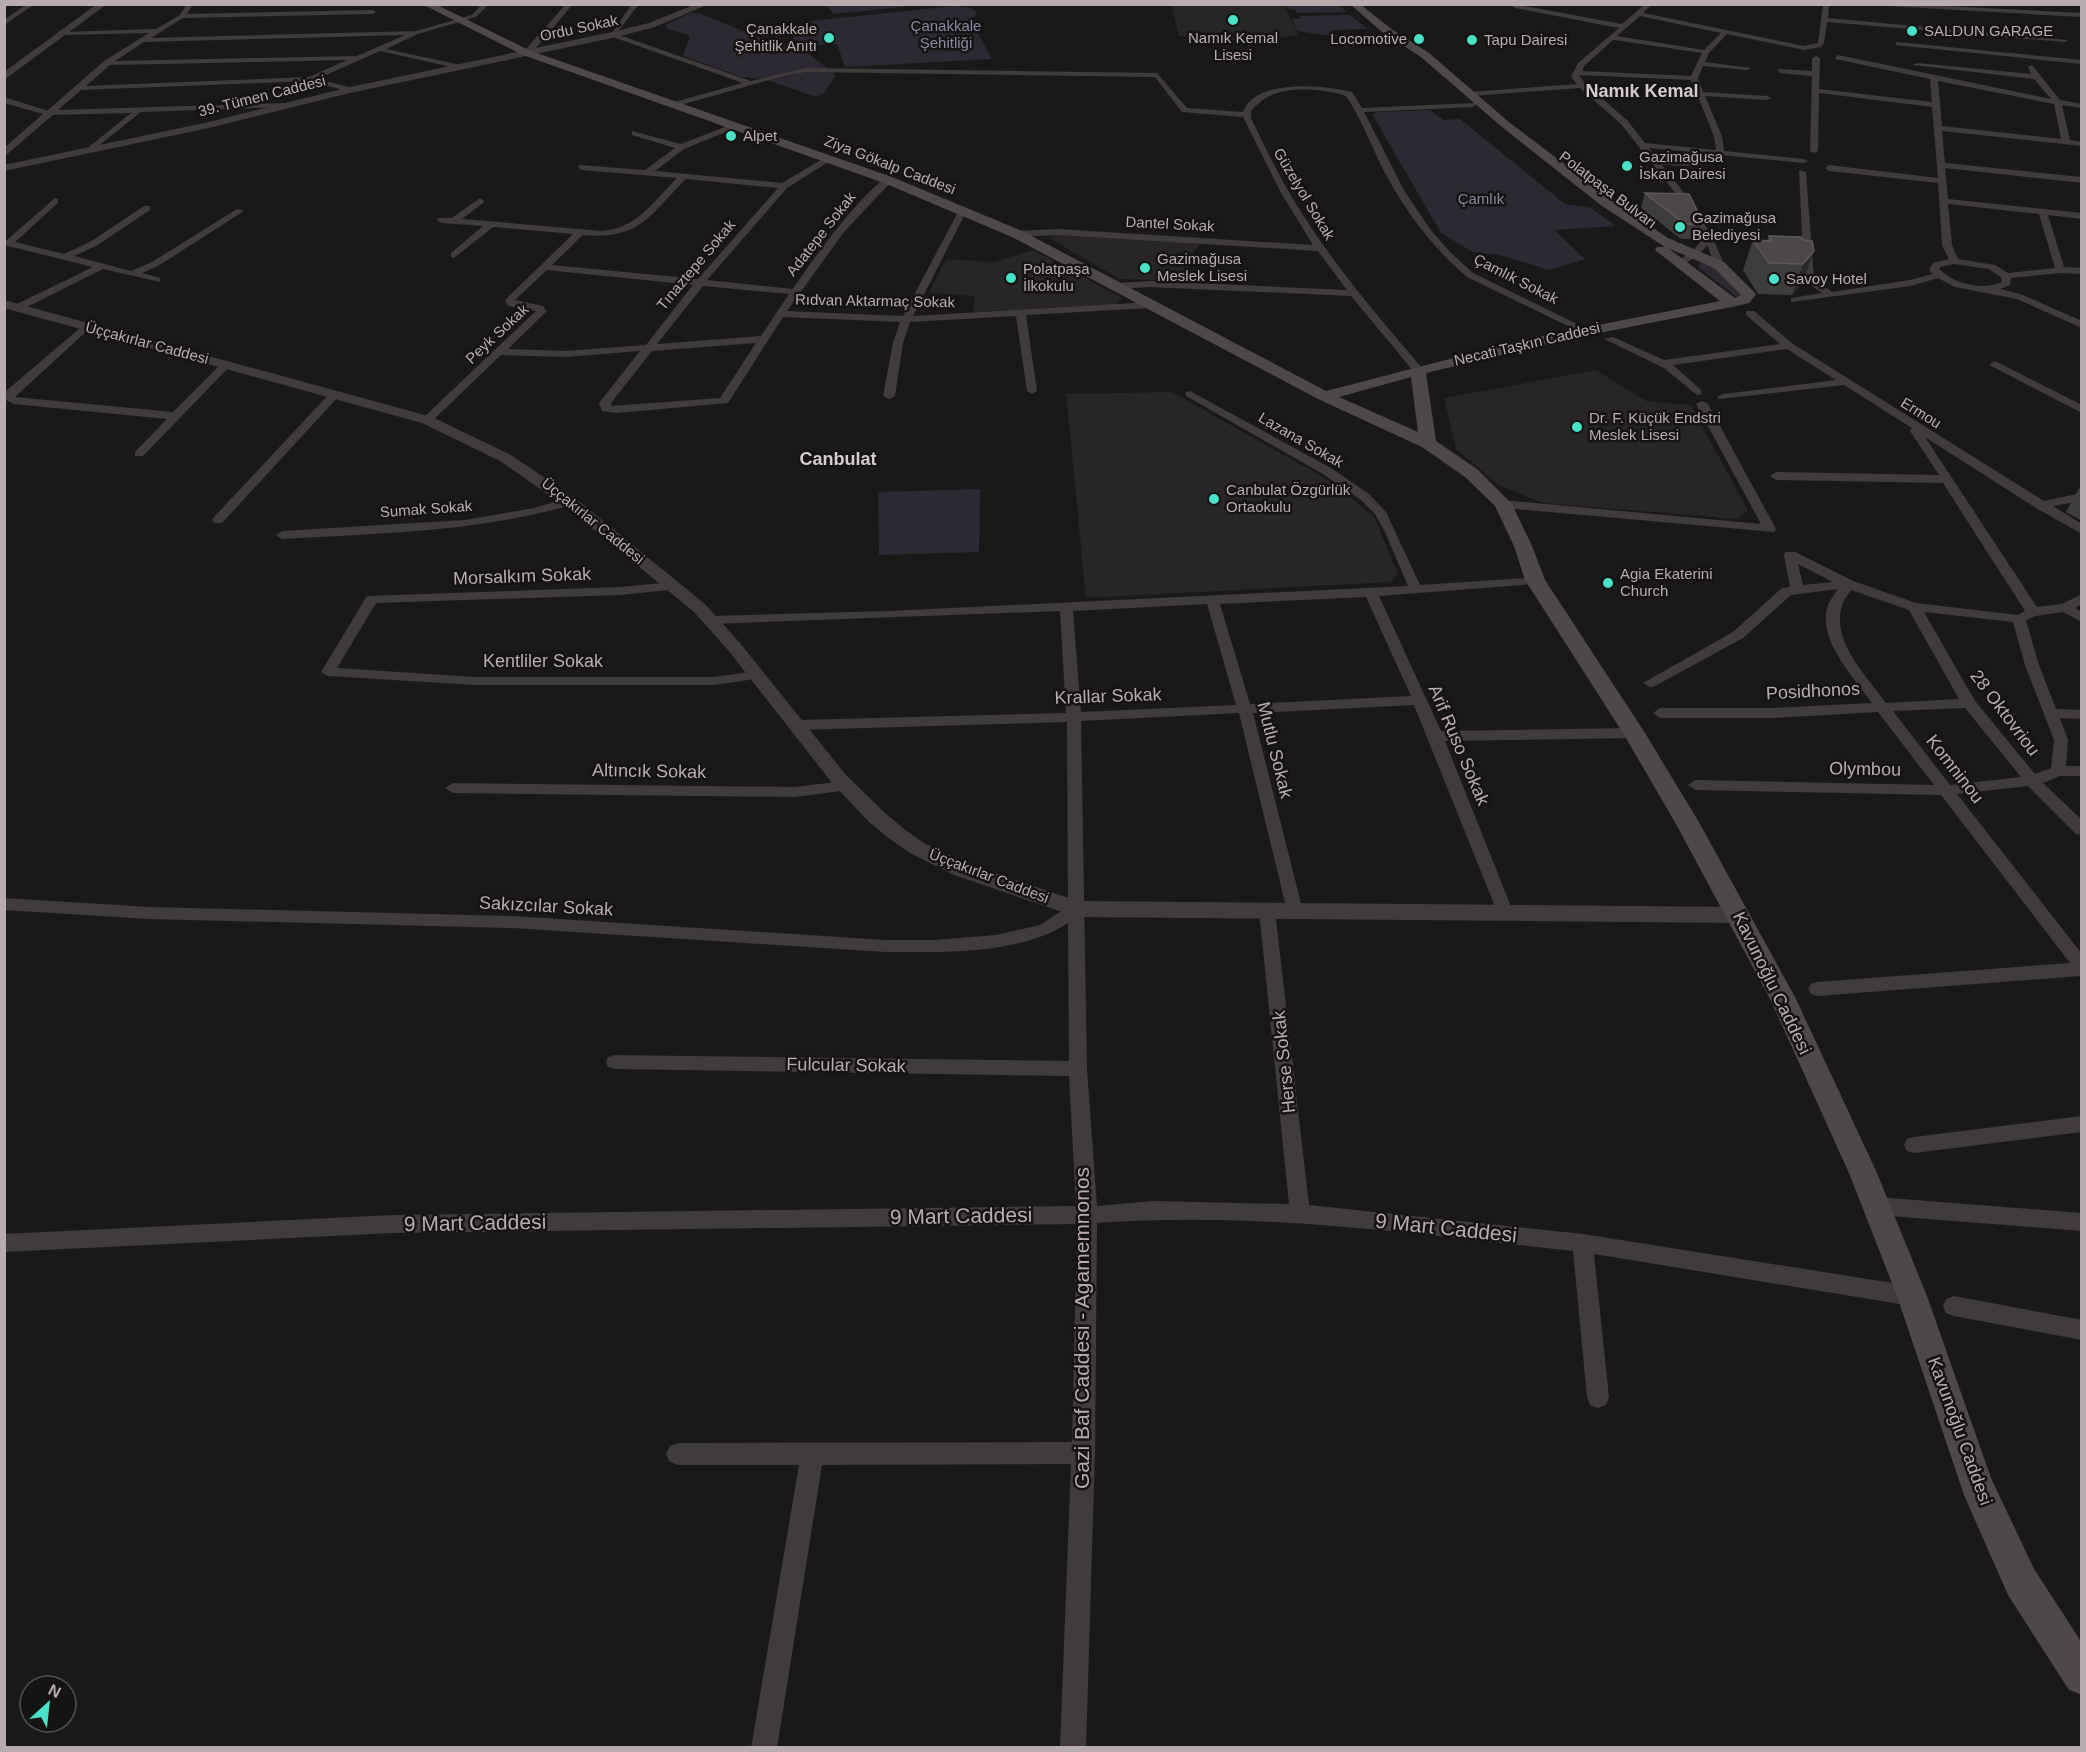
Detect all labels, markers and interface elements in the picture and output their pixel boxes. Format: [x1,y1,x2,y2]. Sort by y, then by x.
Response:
street label: Ordu Sokak [538,11,620,44]
marker: Namık Kemal Lisesi [1226,13,1240,27]
park label: Çanakkale Şehitliği [911,17,981,51]
place label: Çanakkale Şehitlik Anıtı [734,20,817,54]
place label: SALDUN GARAGE [1924,22,2053,39]
marker: SALDUN GARAGE [1905,24,1919,38]
place label: Namık Kemal Lisesi [1188,29,1278,63]
place label: Locomotive [1330,30,1407,47]
marker: Çanakkale Şehitlik Anıtı [822,31,836,45]
place label: Tapu Dairesi [1484,31,1567,48]
marker: Locomotive [1412,32,1426,46]
marker: Tapu Dairesi [1465,33,1479,47]
street label: 39. Tümen Caddesi [196,71,327,120]
district label: Namık Kemal [1585,81,1699,101]
place label: Alpet [743,127,778,144]
marker: Alpet [724,129,738,143]
street label: Ziya Gökalp Caddesi [822,132,958,197]
street label: Güzelyol Sokak [1270,145,1339,243]
street label: Polatpaşa Bulvarı [1556,147,1660,232]
place label: Gazimağusa İskan Dairesi [1639,148,1726,182]
marker: Gazimağusa İskan Dairesi [1620,159,1634,173]
street label: Adatepe Sokak [783,188,859,279]
park label: Çamlık [1458,190,1505,207]
place label: Gazimağusa Belediyesi [1692,209,1777,243]
street label: Dantel Sokak [1125,213,1216,234]
street label: Tınaztepe Sokak [653,216,739,313]
marker: Gazimağusa Belediyesi [1673,220,1687,234]
place label: Gazimağusa Meslek Lisesi [1157,250,1247,284]
street label: Çamlık Sokak [1471,250,1562,307]
place label: Polatpaşa İlkokulu [1023,260,1090,294]
marker: Gazimağusa Meslek Lisesi [1138,261,1152,275]
place label: Savoy Hotel [1786,270,1867,287]
marker: Polatpaşa İlkokulu [1004,271,1018,285]
marker: Savoy Hotel [1767,272,1781,286]
street label: Rıdvan Aktarmaç Sokak [795,291,956,310]
street label: Peyk Sokak [462,300,532,367]
street label: Üççakırlar Caddesi [84,318,211,367]
street label: Necati Taşkın Caddesi [1452,318,1601,369]
street label: Ermou [1898,394,1945,431]
street label: Lazana Sokak [1256,408,1347,471]
place label: Dr. F. Küçük Endstri Meslek Lisesi [1589,409,1721,443]
marker: Dr. F. Küçük Endstri Meslek Lisesi [1570,420,1584,434]
district label: Canbulat [799,449,877,469]
street label: Üççakırlar Caddesi [539,474,648,567]
place label: Canbulat Özgürlük Ortaokulu [1226,481,1351,515]
marker: Canbulat Özgürlük Ortaokulu [1207,492,1221,506]
street label: Sumak Sokak [379,497,473,520]
street label: Morsalkım Sokak [453,564,592,588]
place label: Agia Ekaterini Church [1620,565,1713,599]
marker: Agia Ekaterini Church [1601,576,1615,590]
street label: Kentliler Sokak [483,651,604,671]
street label: 28 Oktovriou [1966,666,2044,760]
street label: Posidhonos [1766,679,1860,703]
street label: Arif Ruso Sokak [1425,682,1494,809]
street label: Krallar Sokak [1054,684,1163,708]
street label: Mutlu Sokak [1253,700,1297,801]
street label: Komninou [1922,731,1988,807]
street label: Olymbou [1829,758,1901,780]
street label: Altıncık Sokak [592,760,707,782]
street label: Üççakırlar Caddesi [927,845,1051,906]
street label: Sakızcılar Sokak [479,893,614,920]
street label: Kavunoğlu Caddesi [1729,908,1815,1058]
street label: Herse Sokak [1269,1009,1299,1114]
street label: Fulcular Sokak [786,1054,907,1076]
street label: Gazi Baf Caddesi - Agamemnonos [1070,1167,1093,1489]
street label: 9 Mart Caddesi [890,1203,1032,1228]
street label: 9 Mart Caddesi [1374,1209,1518,1246]
street label: 9 Mart Caddesi [404,1210,546,1235]
street label: Kavunoğlu Caddesi [1924,1354,1996,1508]
north arrow [18,1674,78,1734]
text: N [46,1681,64,1701]

